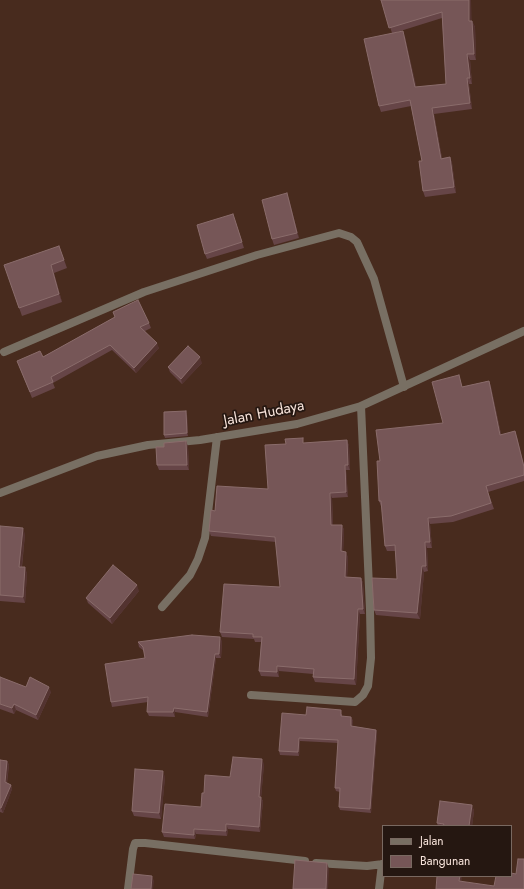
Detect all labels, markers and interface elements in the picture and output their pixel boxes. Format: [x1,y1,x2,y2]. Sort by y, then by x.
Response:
street label: Jalan Hudaya [222,397,306,431]
legend [382,825,512,877]
text: Jalan [420,832,443,850]
text: Bangunan [420,852,470,870]

